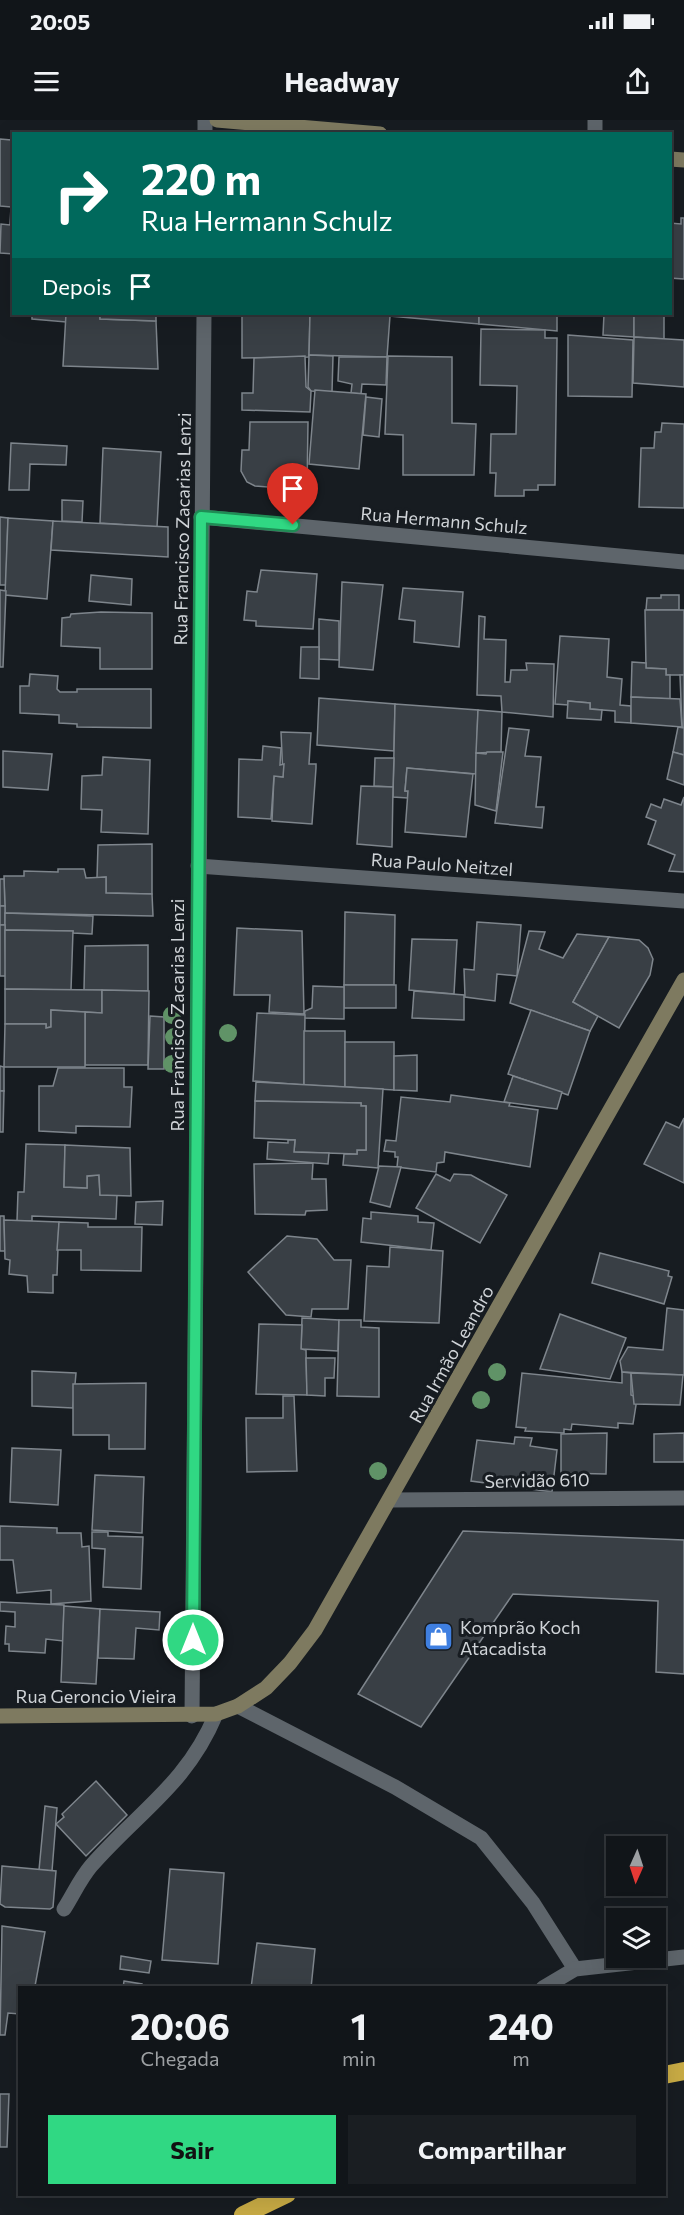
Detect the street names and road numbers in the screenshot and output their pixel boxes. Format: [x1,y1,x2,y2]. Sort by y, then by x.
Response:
street label: Rua Francisco Zacarias Lenzi [169,412,195,646]
street label: Rua Hermann Schulz [360,502,528,538]
street label: Rua Paulo Neitzel [370,848,514,880]
street label: Rua Francisco Zacarias Lenzi [166,899,188,1131]
street label: Rua Irmão Leandro [404,1281,498,1427]
street label: Servidão 610 [484,1468,590,1492]
street label: Rua Geroncio Vieira [16,1685,176,1707]

